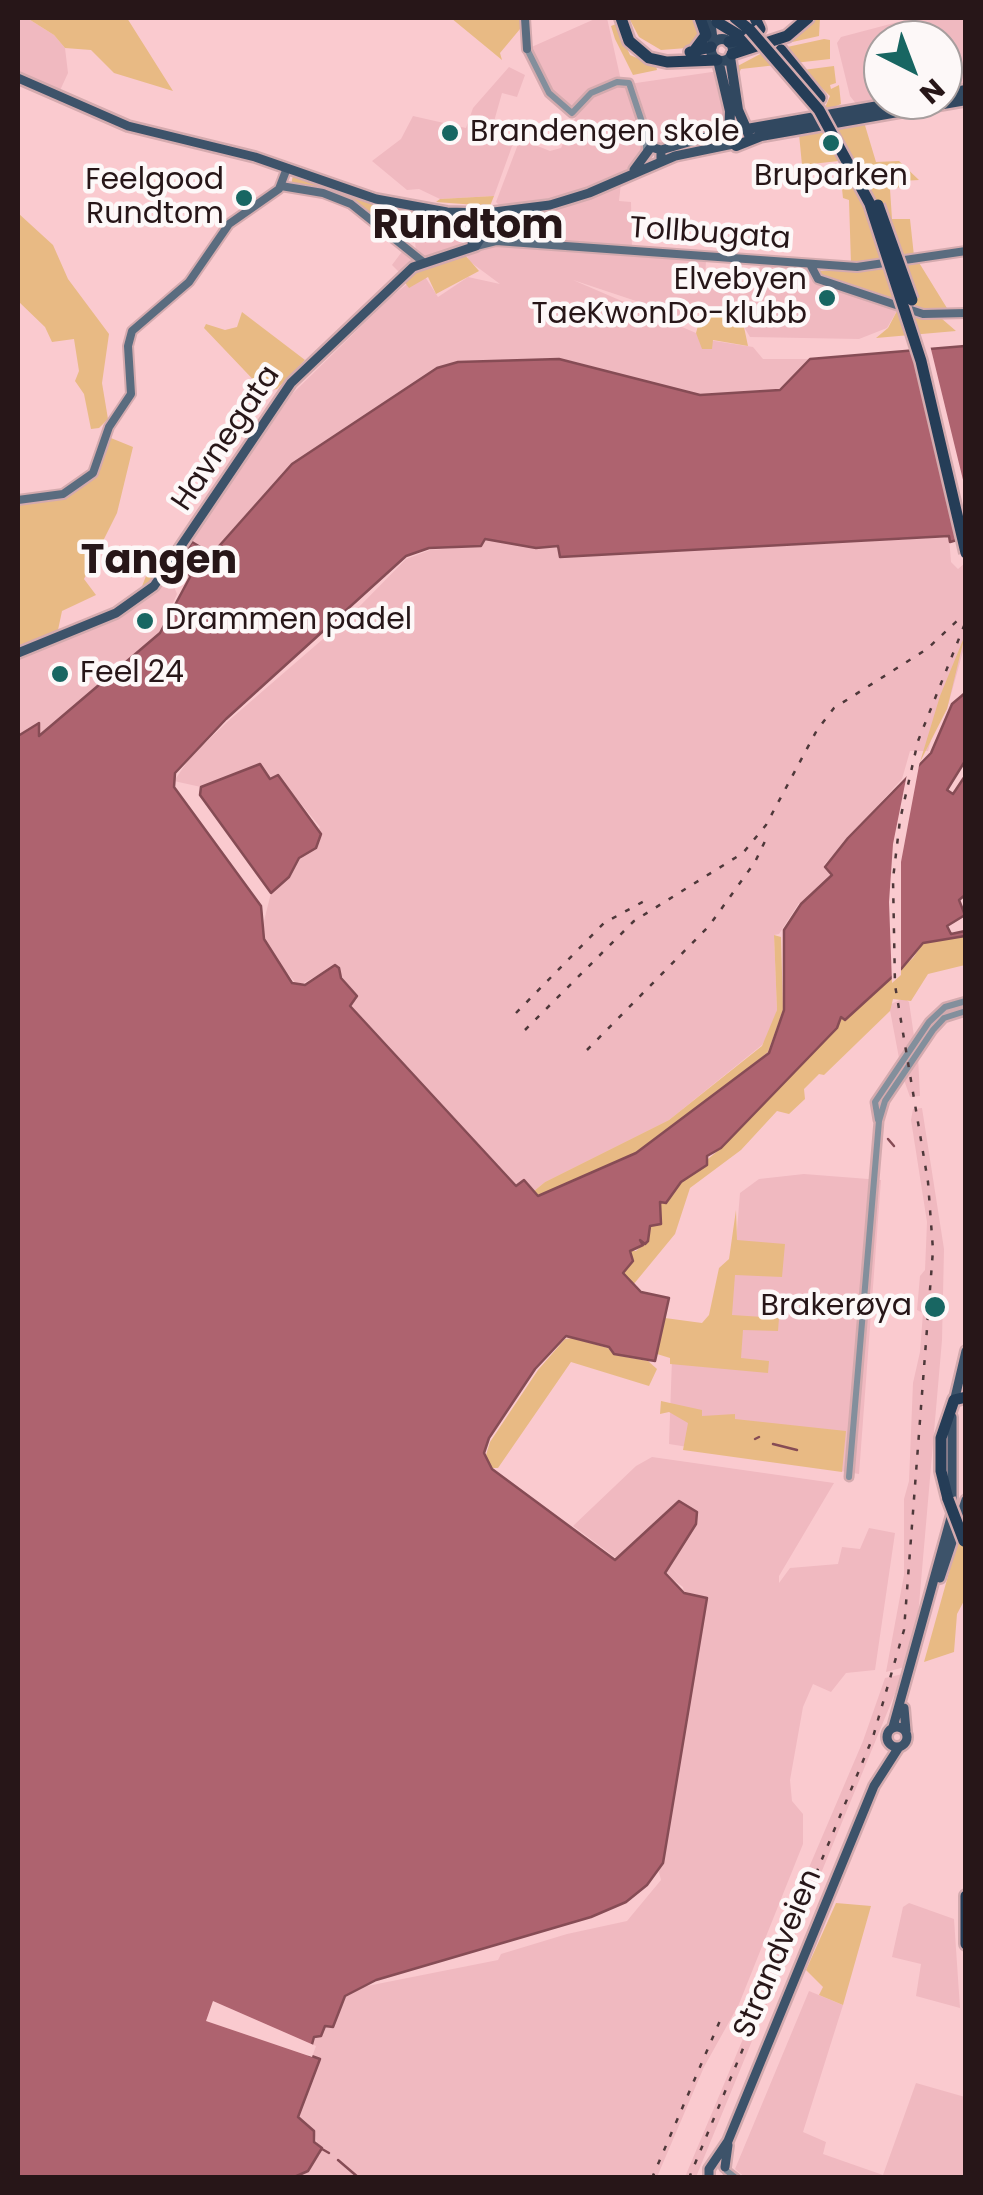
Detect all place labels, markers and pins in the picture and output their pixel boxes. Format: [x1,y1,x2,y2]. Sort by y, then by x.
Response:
place label: Brandengen skole [470,115,740,151]
marker: Brandengen skole [439,122,461,144]
marker: Bruparken [820,132,842,154]
place label: Bruparken [754,159,908,195]
place label: Feelgood Rundtom [85,163,224,234]
marker: Feelgood Rundtom [233,187,255,209]
place label: Elvebyen TaeKwonDo-klubb [531,263,807,334]
marker: Elvebyen TaeKwonDo-klubb [816,287,838,309]
place label: Drammen padel [165,603,412,639]
marker: Drammen padel [134,610,156,632]
place label: Feel 24 [80,656,184,692]
marker: Feel 24 [49,663,71,685]
place label: Brakerøya [761,1289,912,1325]
marker: Brakerøya [922,1294,948,1320]

